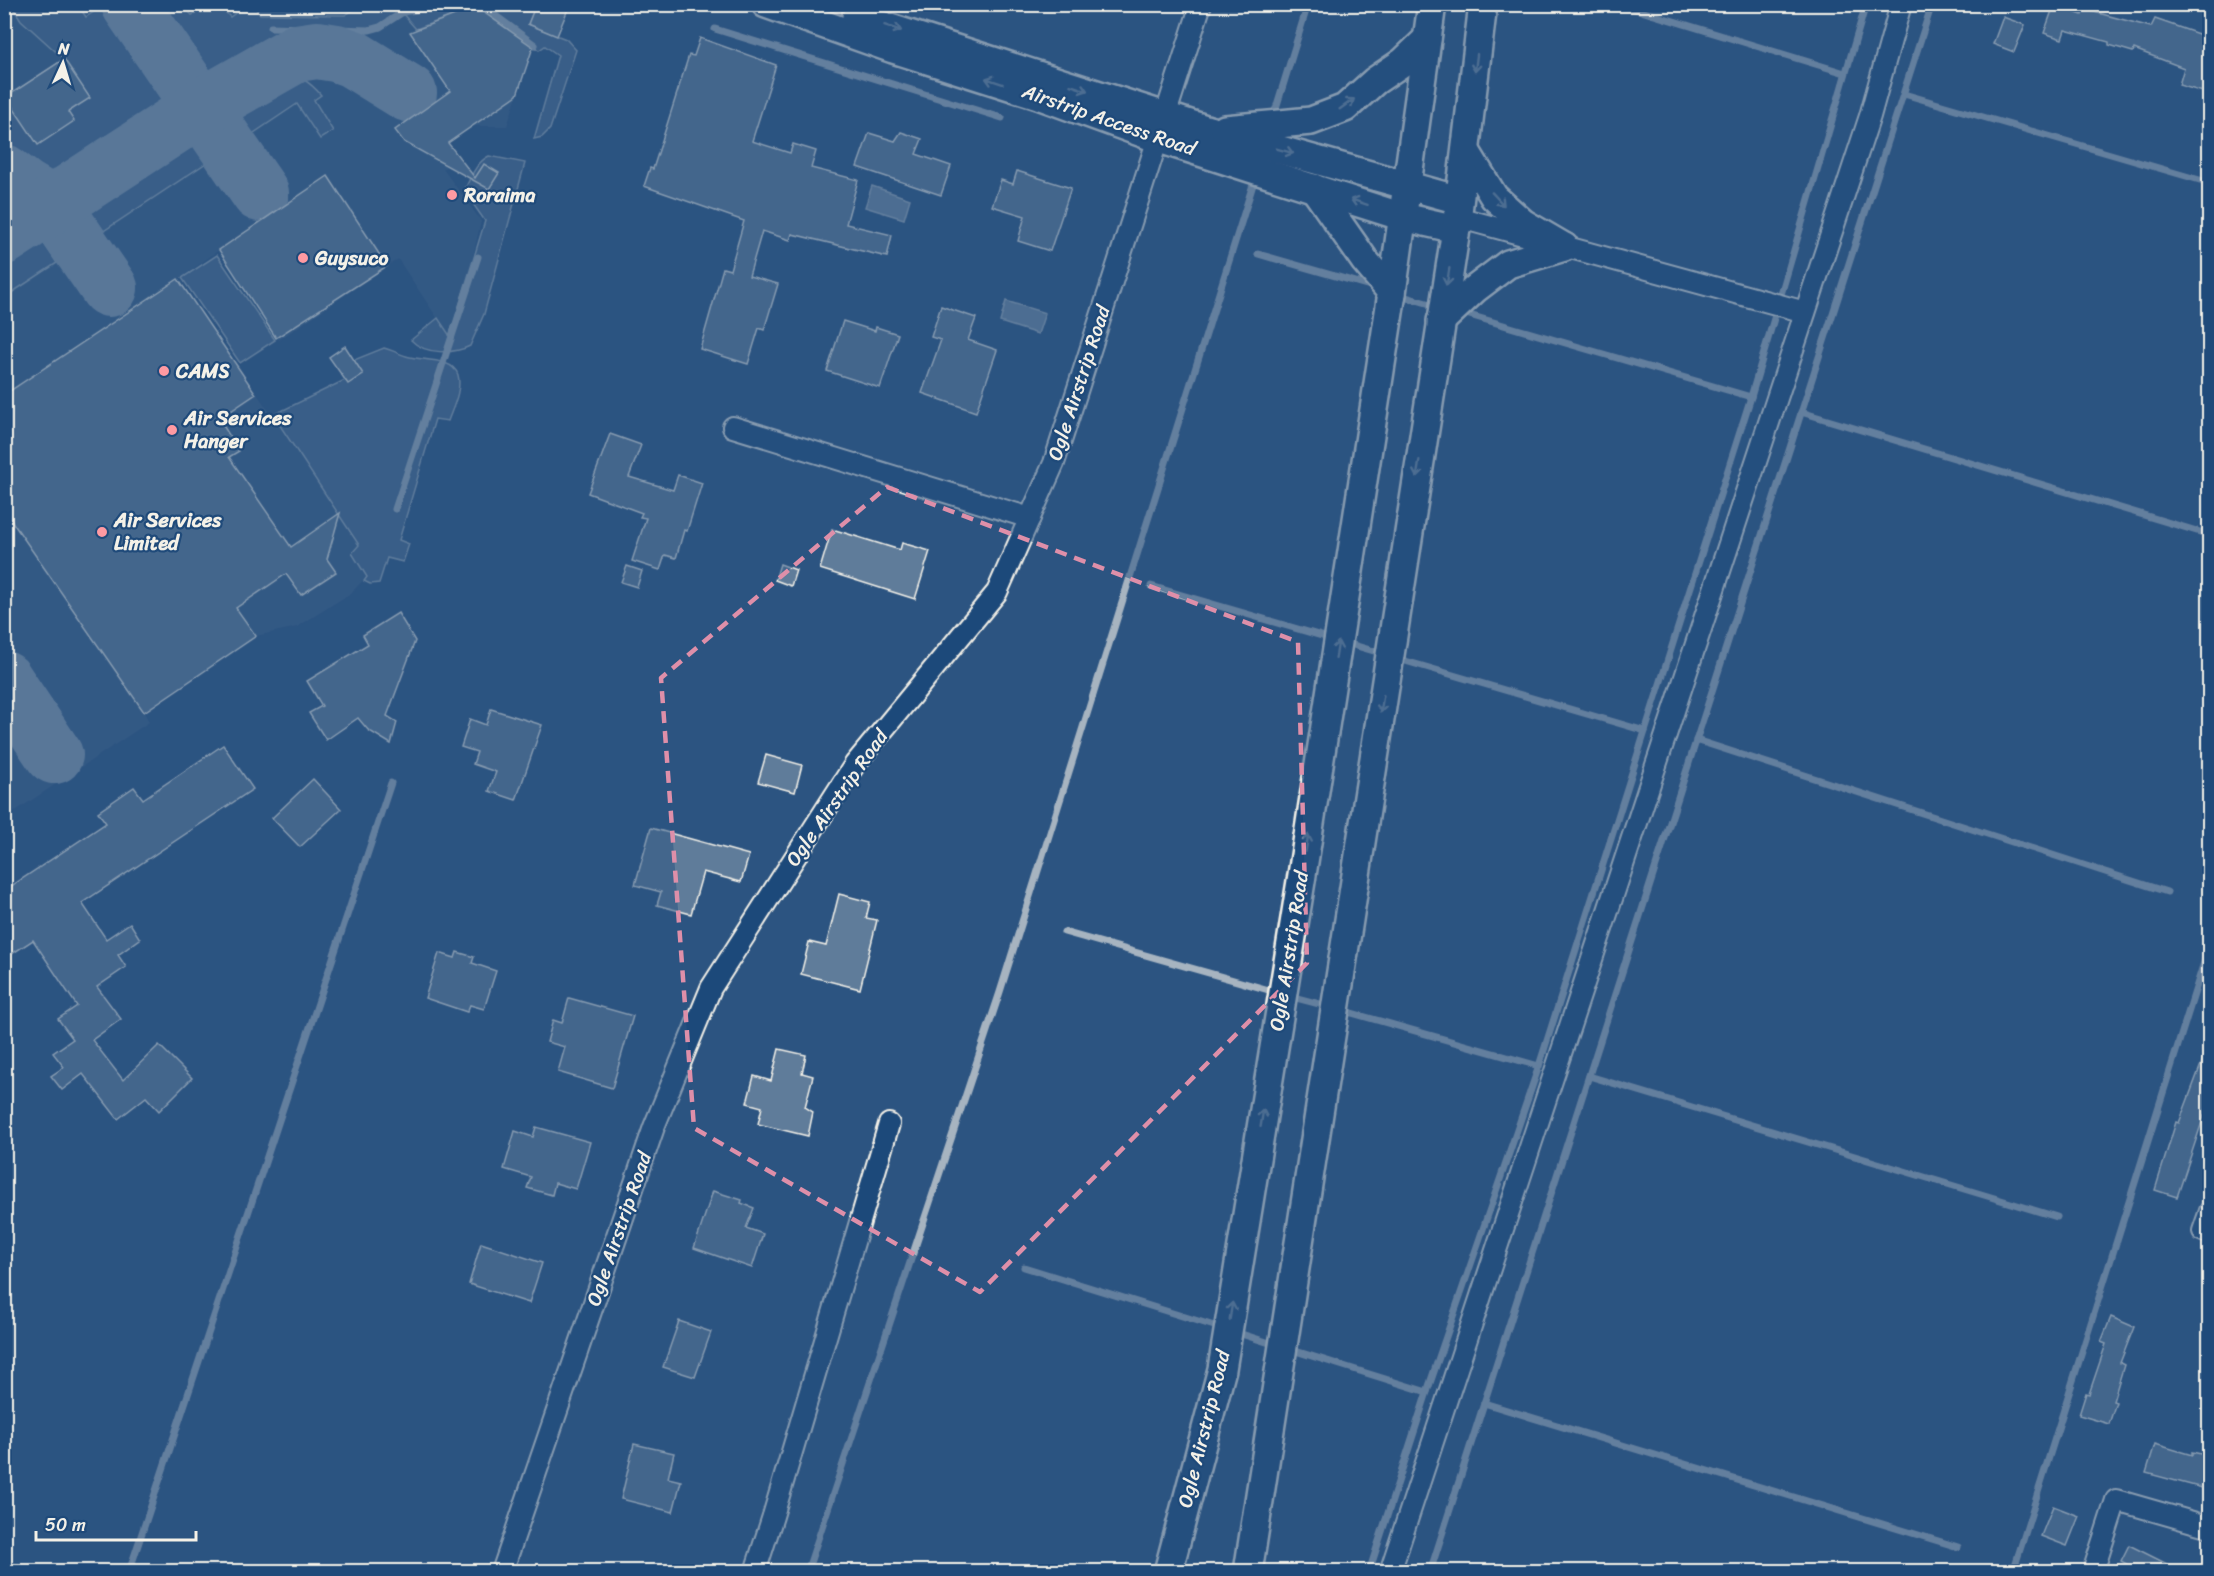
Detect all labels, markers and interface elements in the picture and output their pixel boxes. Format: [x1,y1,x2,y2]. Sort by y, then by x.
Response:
one-way arrow [883,24,902,35]
north arrow [33,33,93,93]
text: N [56,34,71,63]
one-way arrow [1470,52,1481,72]
street label: Airstrip Access Road [1016,74,1202,167]
one-way arrow [985,75,1004,86]
one-way arrow [1069,83,1088,94]
one-way arrow [1338,98,1354,110]
one-way arrow [1276,146,1295,158]
place label: Roraima [463,178,535,213]
marker: Roraima [445,188,459,202]
one-way arrow [1491,191,1505,206]
one-way arrow [1350,196,1369,207]
place label: Guysuco [314,241,388,276]
marker: Guysuco [296,251,310,265]
one-way arrow [1442,266,1453,286]
street label: Ogle Airstrip Road [1037,300,1121,465]
place label: CAMS [175,354,230,389]
marker: CAMS [157,364,171,378]
place label: Air Services Hanger [183,401,292,459]
marker: Air Services Hanger [165,423,179,437]
one-way arrow [1412,459,1423,479]
place label: Air Services Limited [113,503,222,561]
marker: Air Services Limited [95,525,109,539]
one-way arrow [1331,641,1342,661]
one-way arrow [1376,693,1387,713]
street label: Ogle Airstrip Road [776,721,898,874]
one-way arrow [1301,834,1312,853]
street label: Ogle Airstrip Road [1259,867,1319,1033]
one-way arrow [1257,1109,1268,1129]
street label: Ogle Airstrip Road [576,1146,662,1311]
one-way arrow [1226,1302,1237,1321]
street label: Ogle Airstrip Road [1168,1345,1241,1511]
scale bar [36,1504,196,1542]
text: 50 m [45,1509,86,1541]

